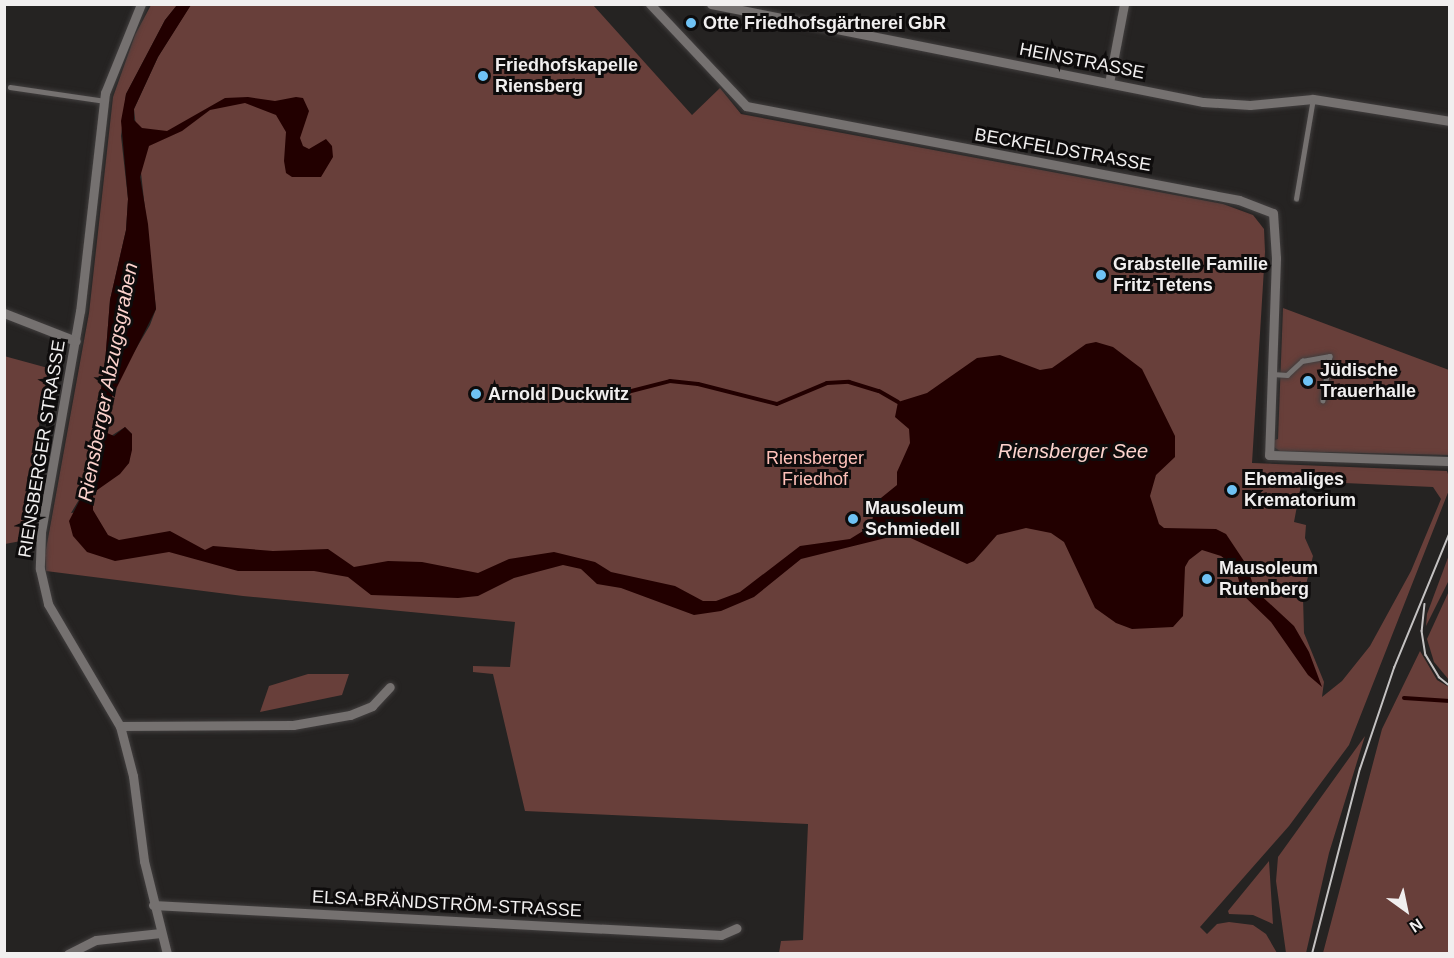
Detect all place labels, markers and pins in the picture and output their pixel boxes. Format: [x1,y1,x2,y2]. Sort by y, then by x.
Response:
place label: Otte Friedhofsgärtnerei GbR [703,12,946,34]
marker: Otte Friedhofsgärtnerei GbR [684,16,698,30]
place label: Friedhofskapelle Riensberg [495,55,638,98]
marker: Friedhofskapelle Riensberg [476,69,490,83]
place label: Grabstelle Familie Fritz Tetens [1113,254,1268,296]
marker: Grabstelle Familie Fritz Tetens [1094,268,1108,282]
place label: Jüdische Trauerhalle [1320,360,1416,403]
marker: Jüdische Trauerhalle [1301,374,1315,388]
place label: Arnold Duckwitz [488,383,629,405]
marker: Arnold Duckwitz [469,387,483,401]
place label: Ehemaliges Krematorium [1244,469,1356,512]
marker: Ehemaliges Krematorium [1225,483,1239,497]
place label: Mausoleum Schmiedell [865,498,964,540]
marker: Mausoleum Schmiedell [846,512,860,526]
place label: Mausoleum Rutenberg [1219,558,1318,600]
marker: Mausoleum Rutenberg [1200,572,1214,586]

